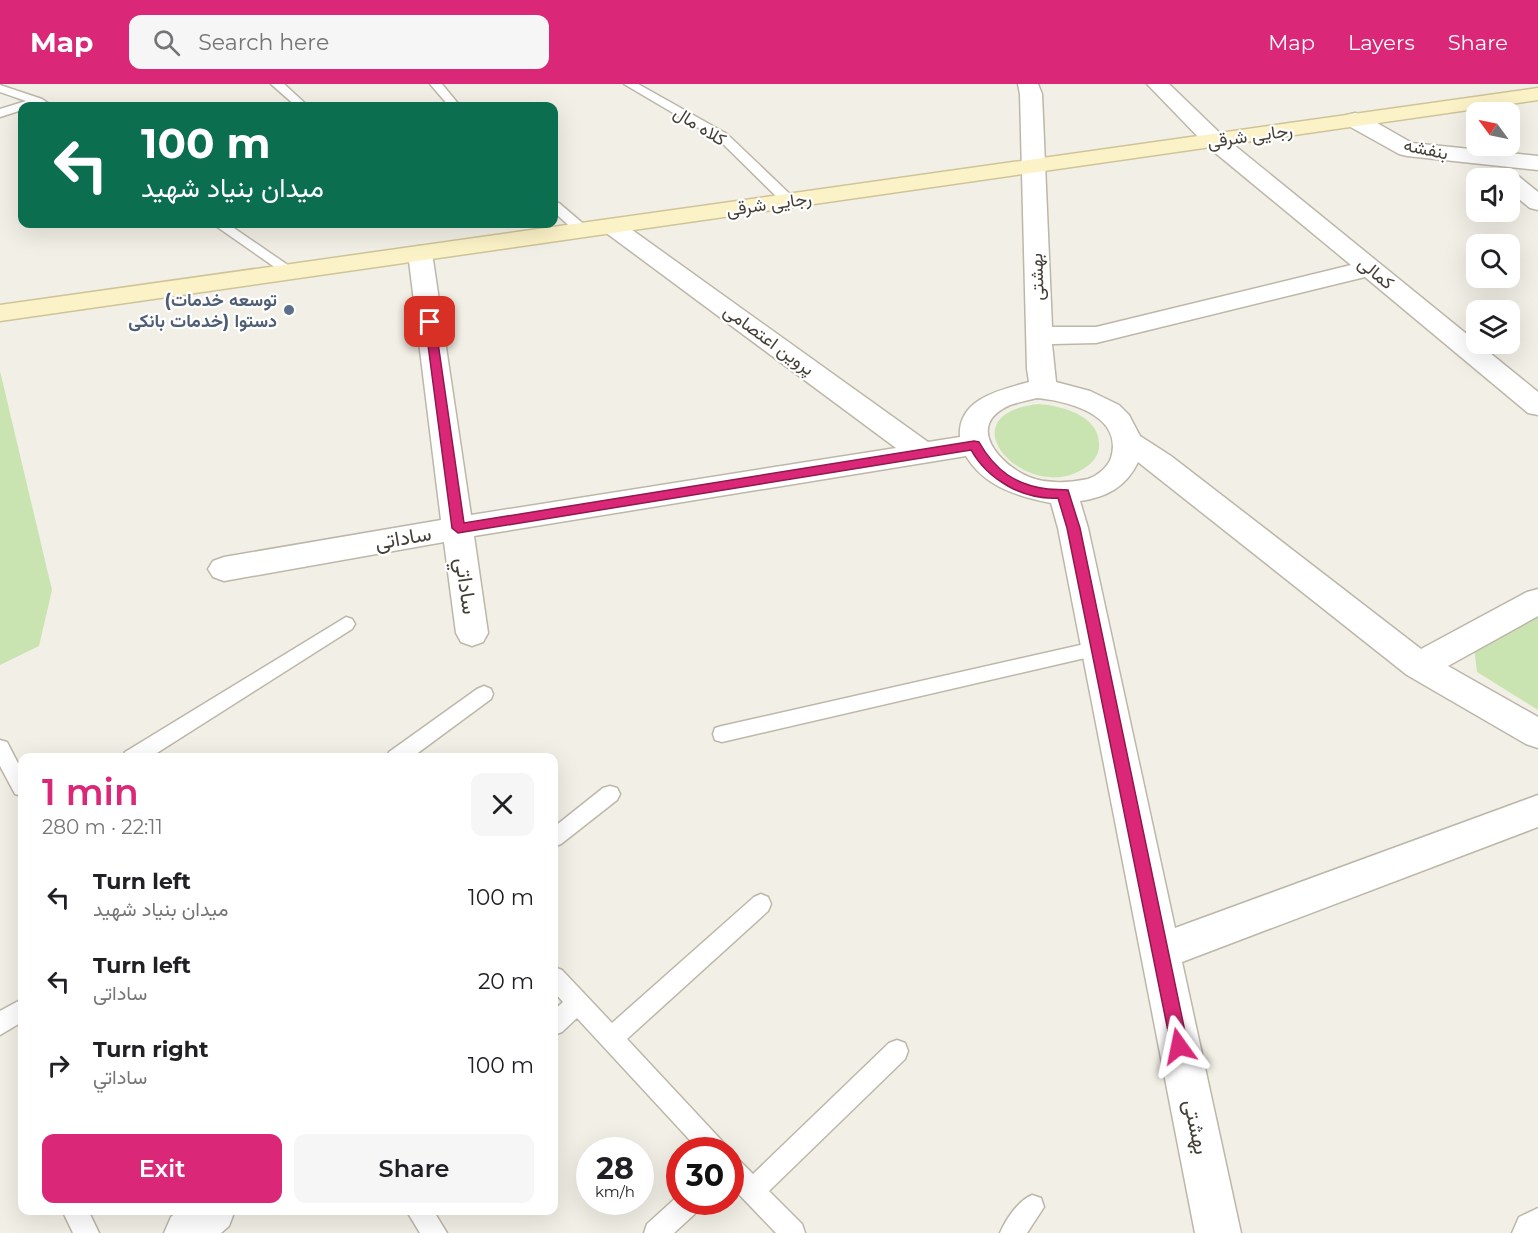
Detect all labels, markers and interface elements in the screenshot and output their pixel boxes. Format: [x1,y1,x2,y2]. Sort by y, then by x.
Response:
search box [129,15,549,69]
text: Map [30,25,93,59]
icon: search [150,26,183,59]
text: Search here [198,29,329,56]
text: Map [1268,30,1315,55]
text: Layers [1348,30,1415,55]
text: Share [1448,30,1508,55]
street label: کلاه مال [670,101,730,151]
north arrow [1466,102,1520,156]
map controls [1466,102,1520,354]
text: 100 m [141,117,270,169]
street label: رجایی شرقی [1206,119,1294,153]
icon: left [42,126,120,204]
street label: بنفشه [1402,134,1450,164]
button: sound [1466,168,1520,222]
text: میدان بنیاد شهید [141,171,324,204]
street label: رجایی شرقی [725,187,813,221]
button: search [1466,234,1520,288]
street label: کمالی [1354,252,1398,294]
street label: بهشتی [1025,253,1049,301]
place label: (توسعه خدمات دستوا (خدمات بانکی [128,289,277,332]
pin [404,296,455,347]
street label: پروین اعتصامی [719,300,819,381]
button: layers [1466,300,1520,354]
marker: (توسعه خدمات دستوا (خدمات بانکی [282,303,296,317]
icon: arrive [413,305,446,338]
street label: ساداتی [373,520,433,555]
street label: ساداتي [445,556,483,617]
text: 1 min [42,770,139,814]
button: close [471,773,534,836]
text: 280 m · 22:11 [42,815,163,839]
text: Turn left [93,868,191,895]
icon: left [42,881,75,914]
text: 100 m [468,884,534,911]
text: میدان بنیاد شهید [93,897,229,921]
text: Turn left [93,952,191,979]
icon: left [42,965,75,998]
text: 20 m [478,968,534,995]
text: ساداتی [93,981,147,1005]
position arrow [1147,1014,1211,1078]
text: Turn right [93,1036,208,1063]
icon: right [42,1049,75,1082]
text: 100 m [468,1052,534,1079]
text: ساداتي [93,1065,147,1089]
street label: بهشتی [1178,1097,1214,1157]
button: Exit [42,1134,282,1203]
button: Share [294,1134,534,1203]
speed limit sign: 30 [666,1137,744,1215]
text: 28 [596,1150,634,1187]
text: km/h [595,1182,635,1201]

